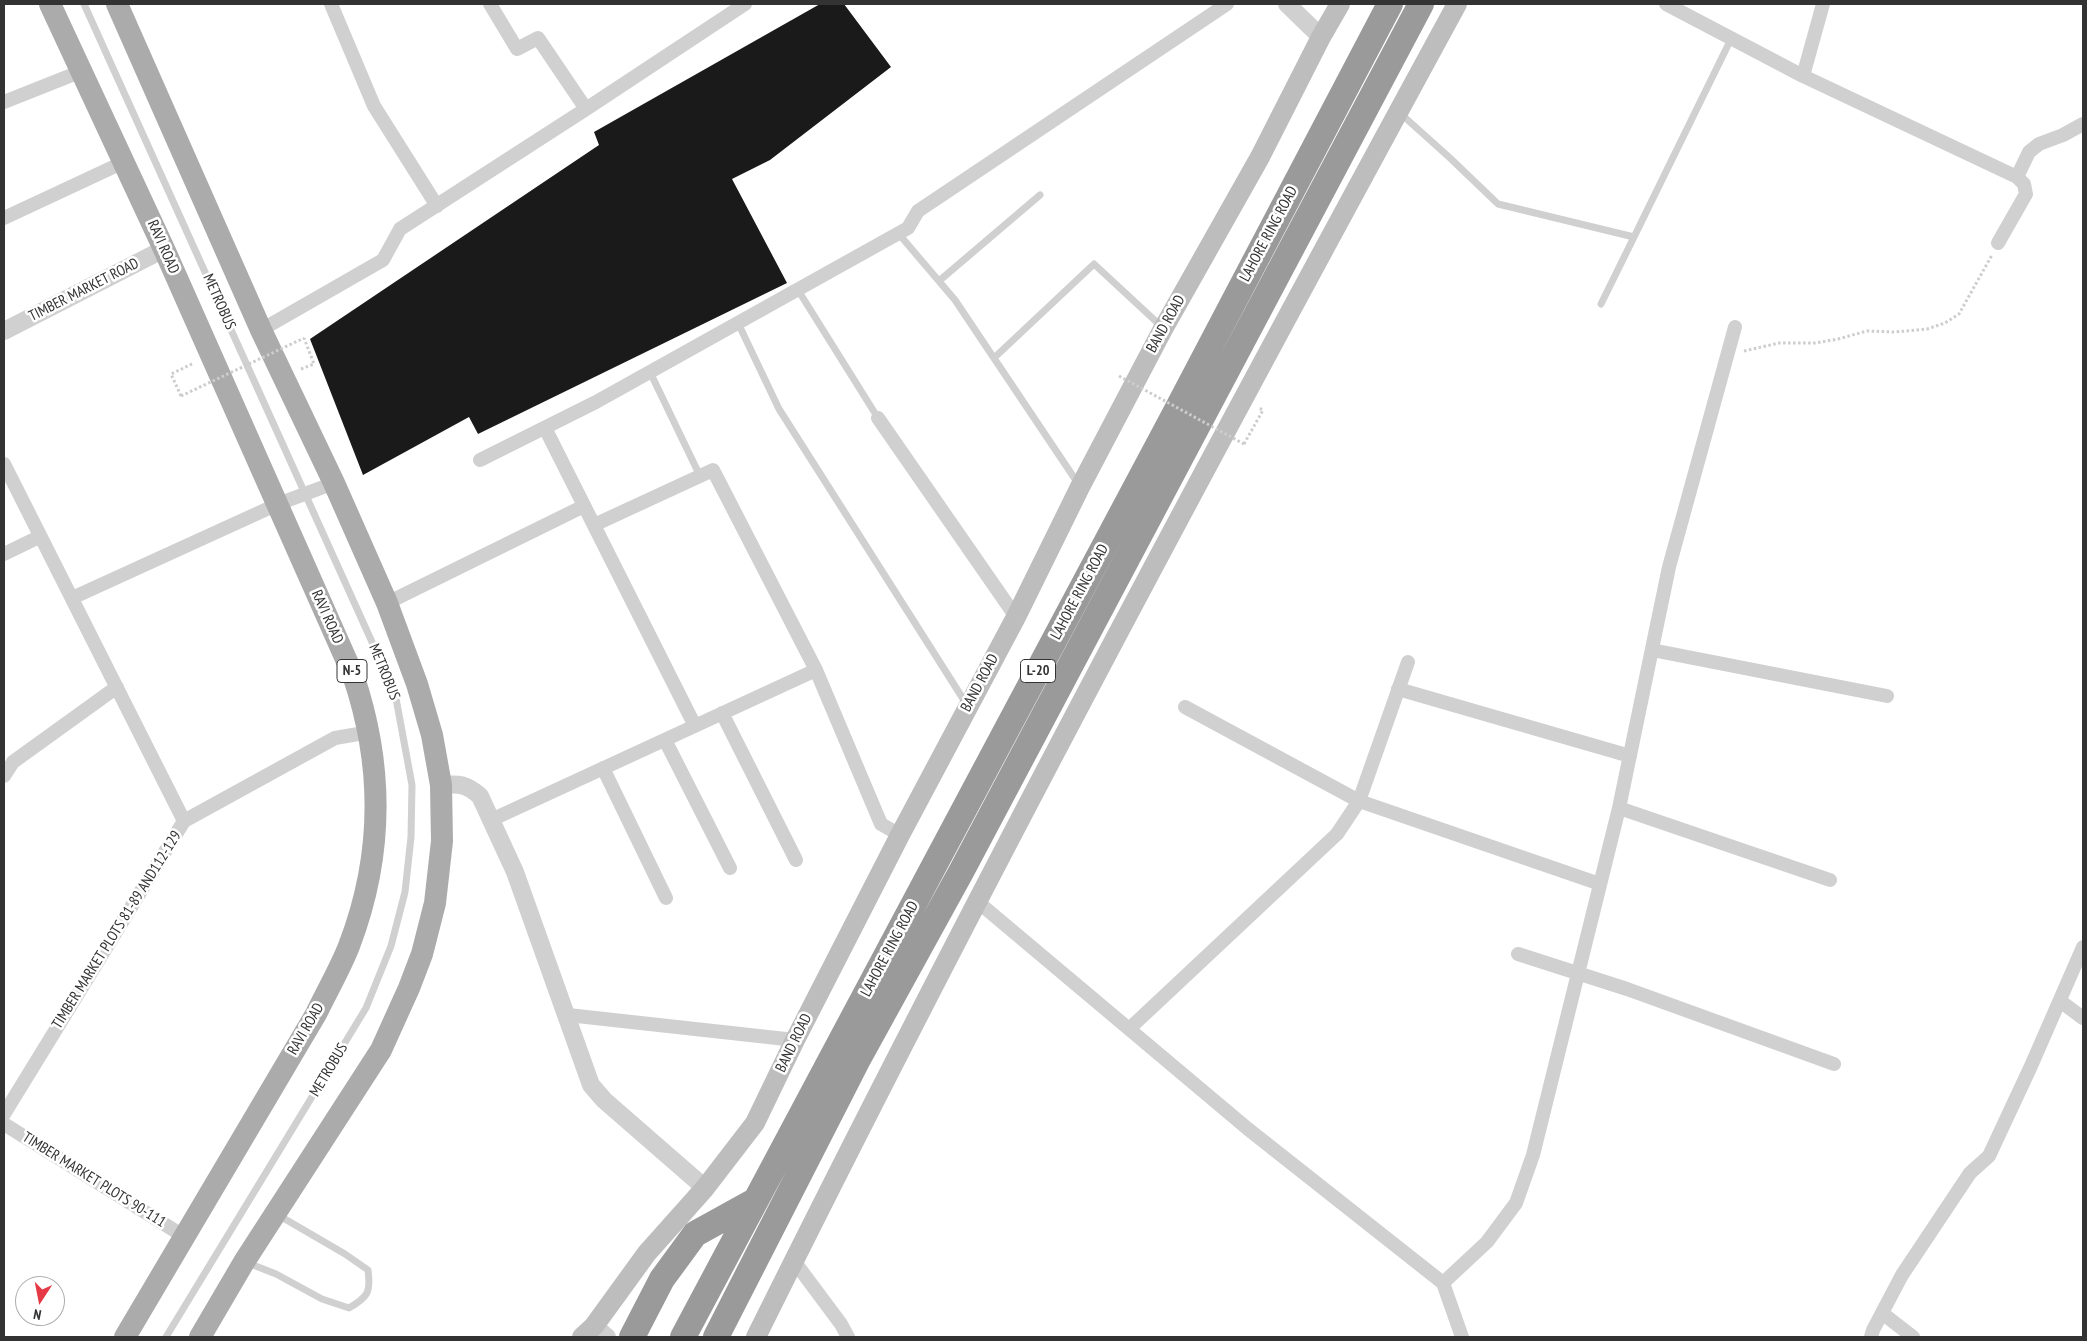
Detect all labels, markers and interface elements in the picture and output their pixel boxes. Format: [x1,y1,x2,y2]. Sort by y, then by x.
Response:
street label: LAHORE RING ROAD [1236,183,1302,285]
street label: RAVI ROAD [143,217,183,277]
street label: TIMBER MARKET ROAD [26,255,142,325]
street label: METROBUS [199,271,239,333]
street label: BAND ROAD [1143,292,1189,356]
street label: LAHORE RING ROAD [1047,541,1113,643]
street label: RAVI ROAD [307,587,347,647]
street label: METROBUS [365,641,403,703]
street label: BAND ROAD [957,651,1003,715]
road number: N-5 [337,659,367,682]
road number: L-20 [1020,659,1056,682]
street label: TIMBER MARKET PLOTS 81-89 AND112-129 [48,828,186,1032]
street label: LAHORE RING ROAD [857,898,923,1000]
street label: RAVI ROAD [284,1000,328,1058]
street label: BAND ROAD [772,1011,816,1075]
street label: METROBUS [306,1040,352,1100]
street label: TIMBER MARKET PLOTS 90-111 [19,1129,169,1231]
north arrow [15,1276,65,1326]
text: N [32,1305,43,1324]

